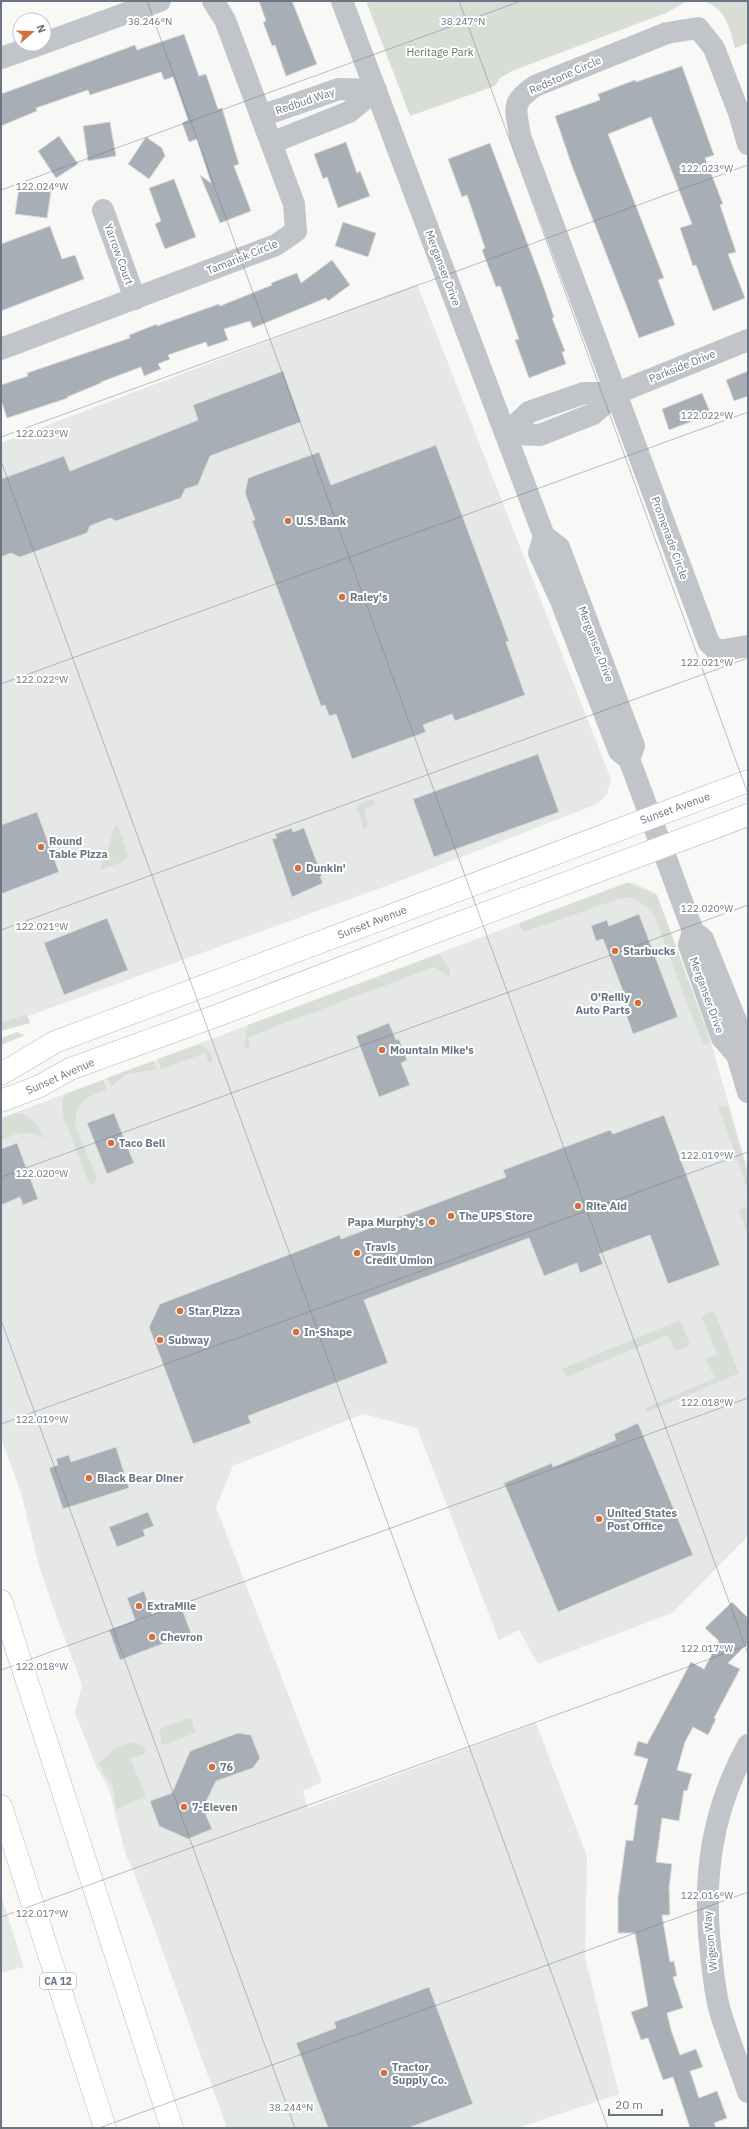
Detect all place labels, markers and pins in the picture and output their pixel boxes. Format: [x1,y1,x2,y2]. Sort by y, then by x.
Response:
place label: U.S. Bank [296,514,347,528]
marker: U.S. Bank [283,516,293,526]
place label: Raley's [350,590,388,604]
marker: Raley's [337,592,347,602]
place label: Round Table Pizza [49,834,108,861]
marker: Round Table Pizza [36,842,46,852]
place label: Dunkin' [306,861,346,875]
marker: Dunkin' [293,863,303,873]
place label: Starbucks [623,944,676,958]
marker: Starbucks [610,946,620,956]
place label: O'Reilly Auto Parts [575,990,630,1017]
marker: O'Reilly Auto Parts [633,998,643,1008]
place label: Mountain Mike's [390,1043,474,1057]
marker: Mountain Mike's [377,1045,387,1055]
place label: Taco Bell [119,1136,166,1150]
marker: Taco Bell [106,1138,116,1148]
place label: Rite Aid [586,1199,627,1213]
marker: Rite Aid [573,1201,583,1211]
place label: The UPS Store [459,1209,533,1223]
marker: The UPS Store [446,1211,456,1221]
place label: Papa Murphy's [347,1215,424,1229]
marker: Papa Murphy's [427,1217,437,1227]
place label: Travis Credit Umion [365,1240,433,1267]
marker: Travis Credit Umion [352,1248,362,1258]
place label: Star Pizza [188,1304,240,1318]
marker: Star Pizza [175,1306,185,1316]
place label: In-Shape [304,1325,352,1339]
marker: In-Shape [291,1327,301,1337]
place label: Subway [168,1333,209,1347]
marker: Subway [155,1335,165,1345]
place label: Black Bear Diner [97,1471,184,1485]
marker: Black Bear Diner [84,1473,94,1483]
place label: United States Post Office [607,1506,678,1533]
marker: United States Post Office [594,1514,604,1524]
place label: ExtraMile [147,1599,196,1613]
marker: ExtraMile [134,1601,144,1611]
place label: Chevron [160,1630,203,1644]
marker: Chevron [147,1632,157,1642]
place label: 76 [220,1760,234,1774]
marker: 76 [207,1762,217,1772]
place label: 7-Eleven [192,1800,238,1814]
marker: 7-Eleven [179,1802,189,1812]
place label: Tractor Supply Co. [392,2060,447,2087]
marker: Tractor Supply Co. [379,2068,389,2078]

